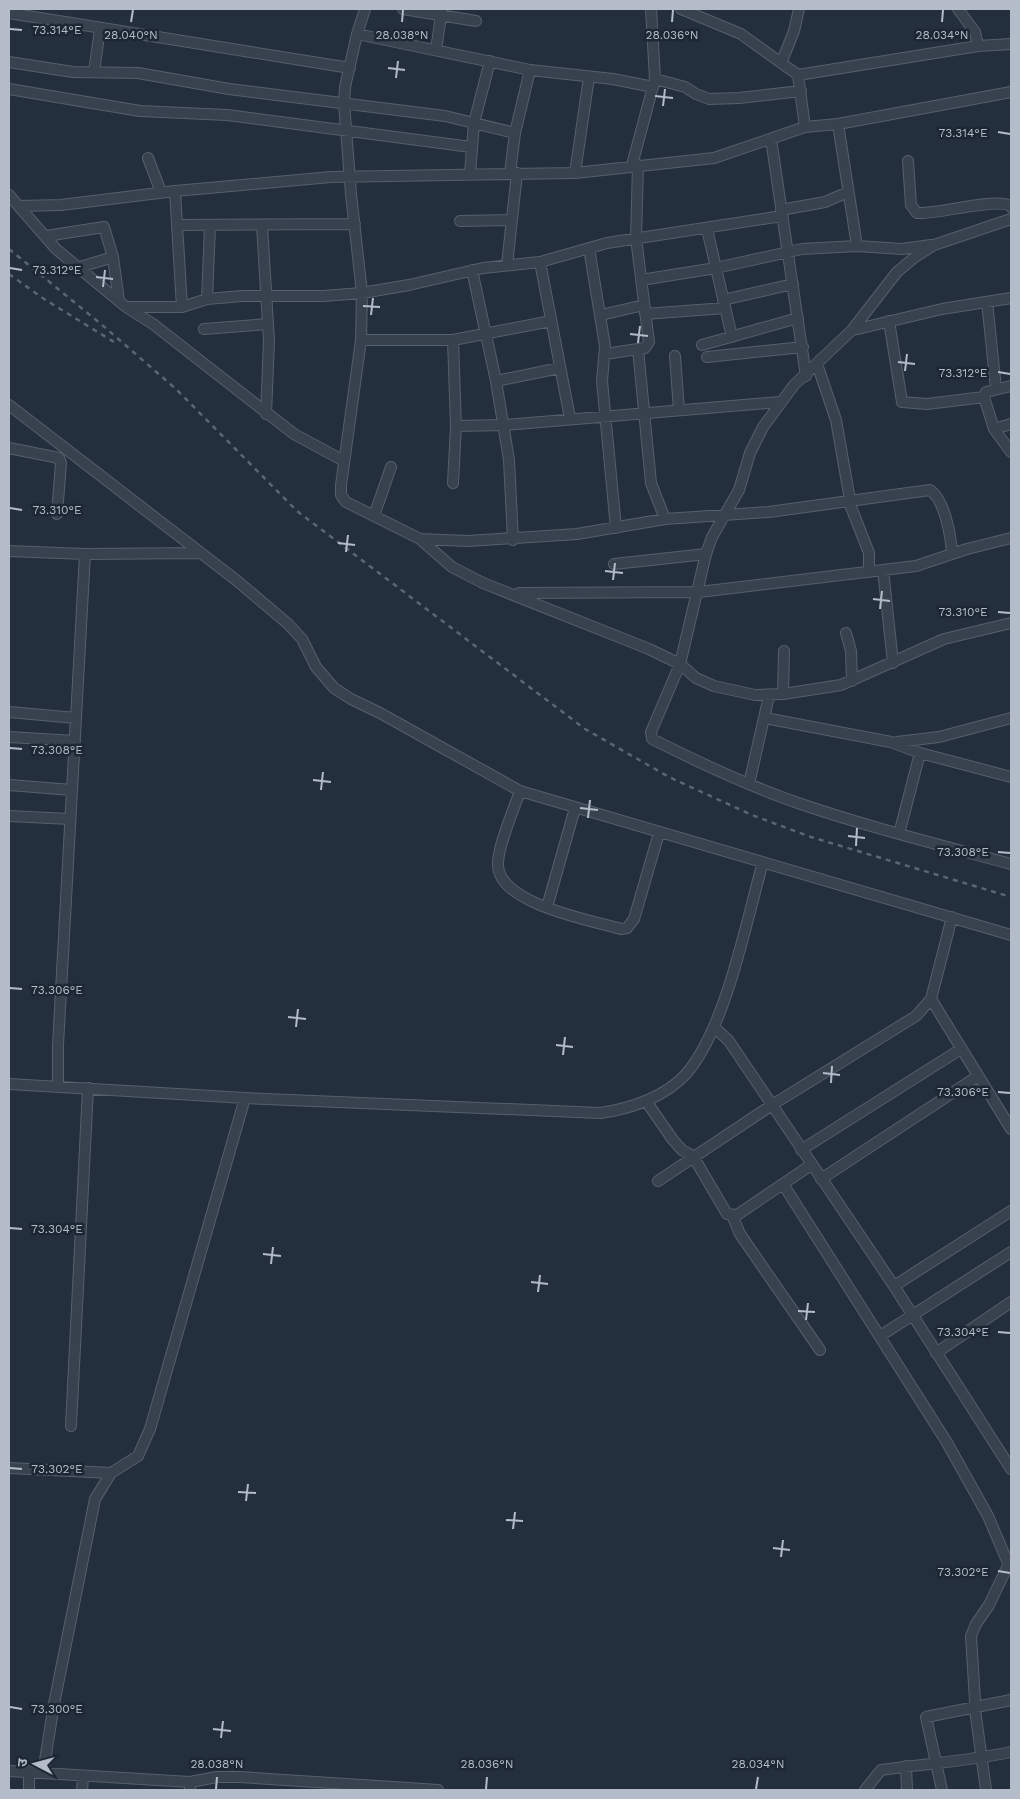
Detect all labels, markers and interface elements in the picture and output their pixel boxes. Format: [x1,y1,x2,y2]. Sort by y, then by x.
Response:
text: 73.314°E [32,23,82,37]
text: 28.040°N [104,28,158,42]
text: 28.038°N [375,28,429,42]
text: 28.036°N [645,28,699,42]
text: 28.034°N [915,28,969,42]
text: 73.314°E [938,126,988,140]
text: 73.312°E [33,263,82,277]
text: 73.312°E [939,366,988,380]
text: 73.310°E [32,503,82,517]
text: 73.310°E [938,605,988,619]
text: 73.308°E [31,743,83,757]
text: 73.308°E [937,845,989,859]
text: 73.306°E [31,983,83,997]
text: 73.306°E [937,1085,989,1099]
text: 73.304°E [31,1222,83,1236]
text: 73.304°E [937,1325,989,1339]
text: 73.302°E [31,1462,83,1476]
text: 73.302°E [937,1565,989,1579]
text: 73.300°E [31,1702,83,1716]
north arrow [10,1739,60,1789]
text: उ [14,1757,31,1768]
text: 28.038°N [190,1757,244,1771]
text: 28.036°N [460,1757,514,1771]
text: 28.034°N [731,1757,785,1771]

